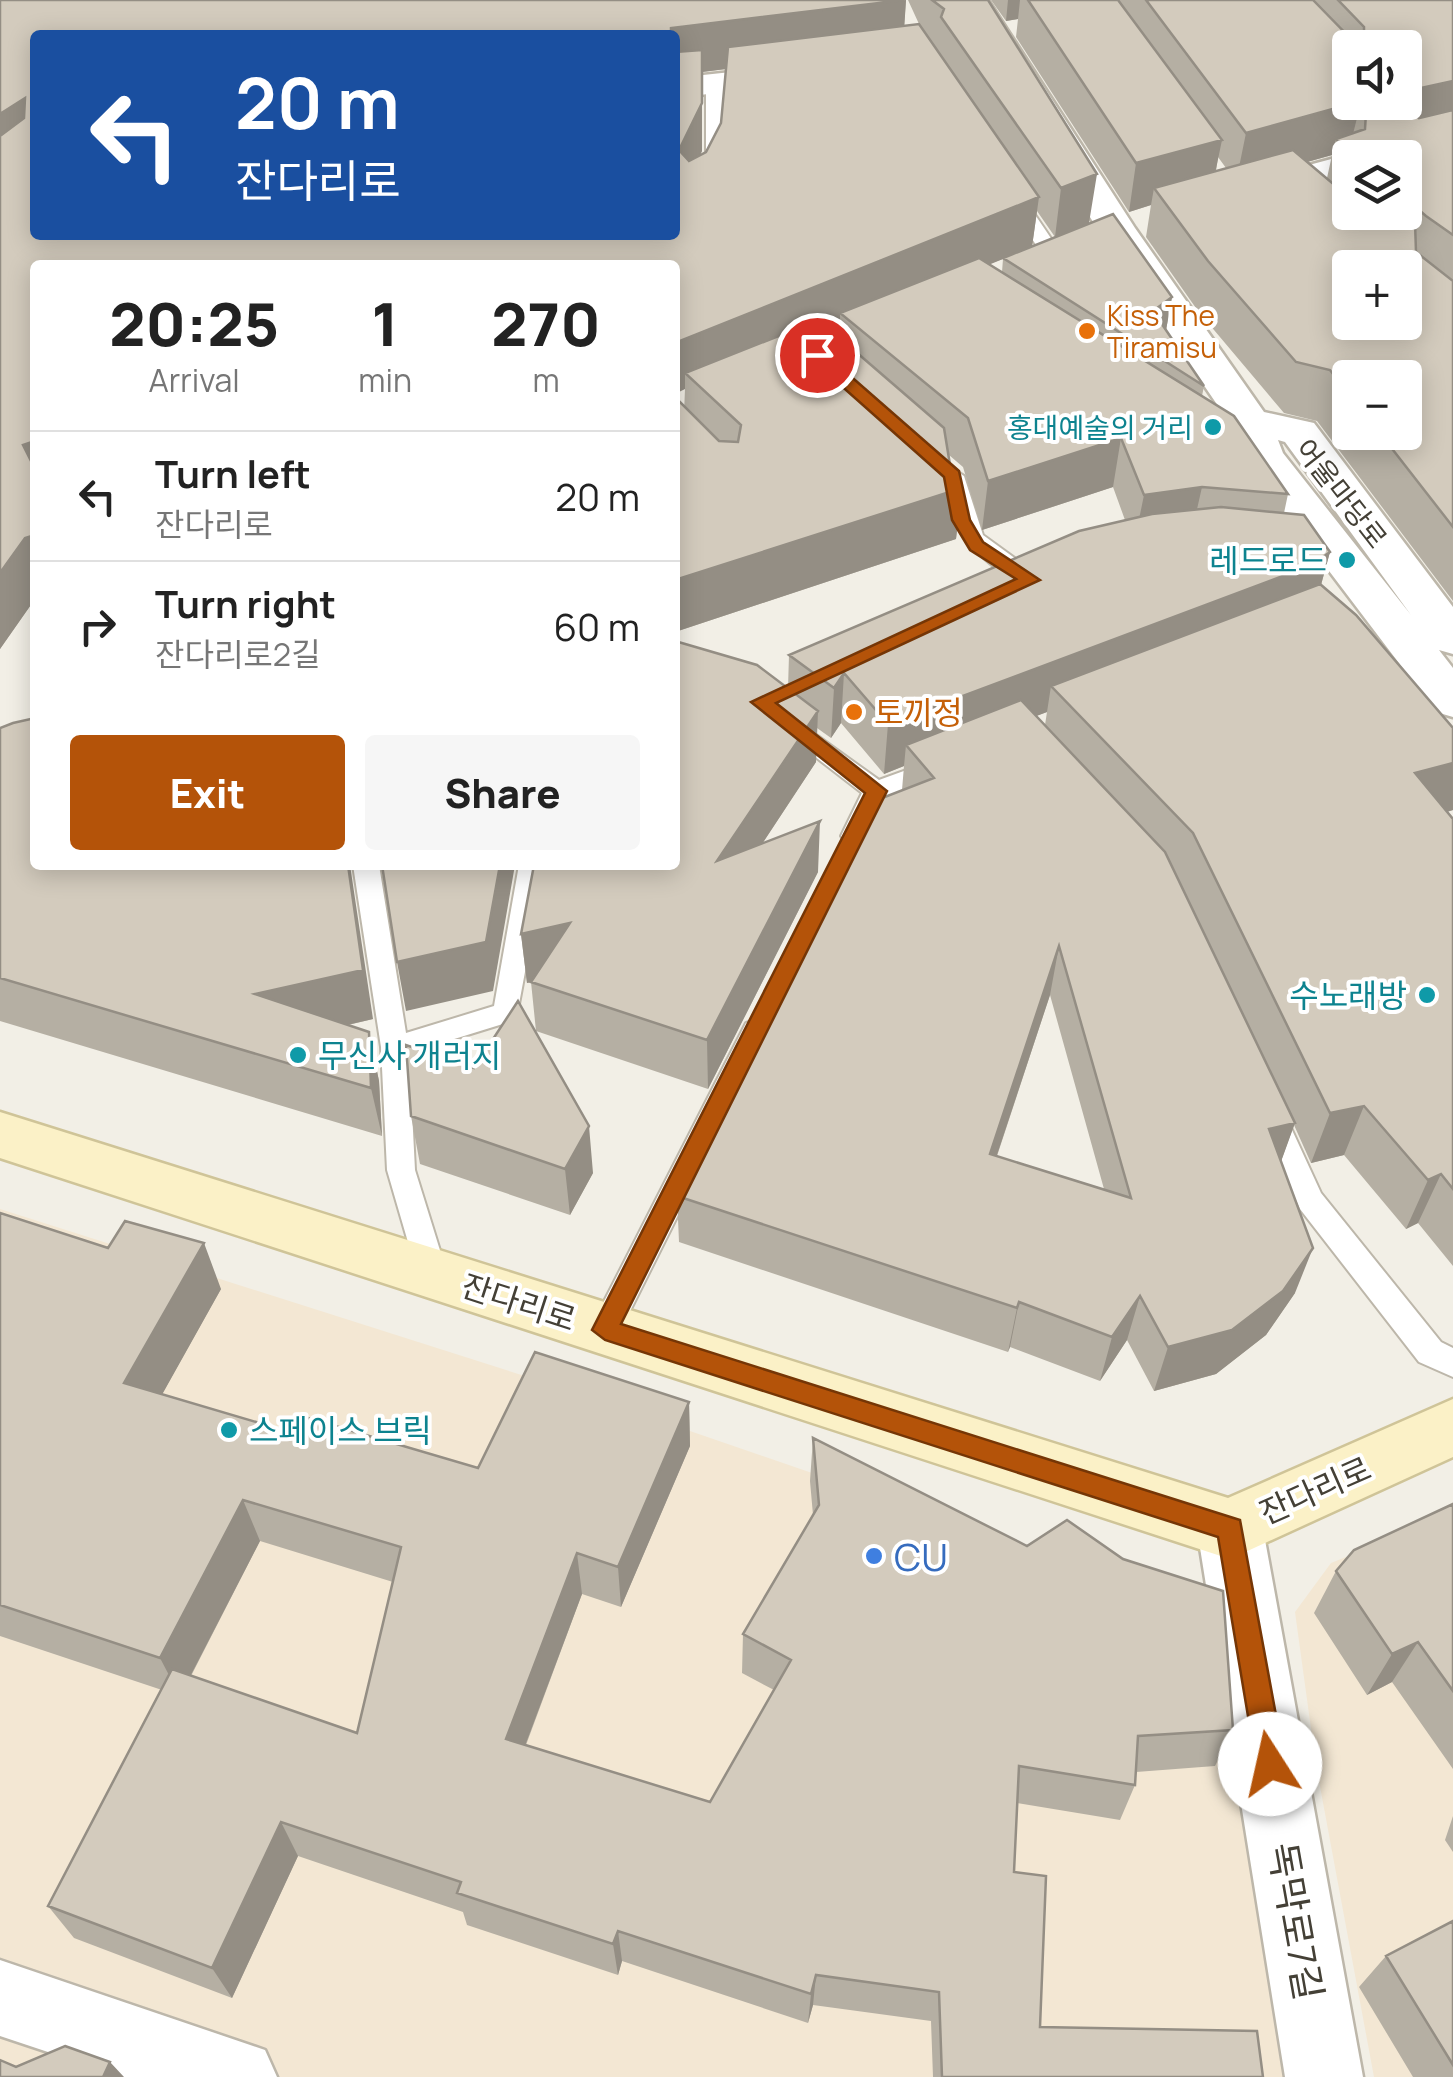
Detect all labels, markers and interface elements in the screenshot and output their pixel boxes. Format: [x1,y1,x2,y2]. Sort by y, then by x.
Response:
map controls [1332,30,1422,450]
button: sound [1332,30,1422,120]
text: 20 m [235,54,400,150]
icon: left [70,70,200,200]
button: layers [1332,140,1422,230]
text: 잔다리로 [235,149,401,211]
button: + [1332,250,1422,340]
text: 20:25 [109,282,279,364]
text: 1 [372,282,399,364]
text: 270 [491,282,601,364]
place label: Kiss The Tiramisu [1107,296,1217,366]
pin [775,313,860,398]
marker: Kiss The Tiramisu [1076,320,1098,342]
icon: arrive [790,328,845,383]
text: Arrival [148,358,240,402]
text: min [358,358,412,402]
text: m [532,358,560,402]
button: − [1332,360,1422,450]
place label: 홍대예술의 거리 [1007,408,1193,446]
marker: 홍대예술의 거리 [1202,416,1224,438]
street label: 어울마당로 [1287,431,1397,555]
text: Turn left [155,447,311,499]
icon: left [70,469,125,524]
text: 20 m [555,470,640,522]
text: 잔다리로 [155,502,273,546]
place label: 레드로드 [1209,538,1327,582]
marker: 레드로드 [1336,549,1358,571]
text: Turn right [155,577,336,629]
icon: right [70,599,125,654]
text: 60 m [553,600,640,652]
text: 잔다리로2길 [155,632,320,676]
place label: 토끼정 [874,690,962,734]
marker: 토끼정 [843,701,865,723]
button: Exit [70,735,345,850]
button: Share [365,735,640,850]
place label: 수노래방 [1289,973,1407,1017]
marker: 수노래방 [1416,984,1438,1006]
place label: 무신사 개러지 [318,1033,501,1077]
marker: 무신사 개러지 [287,1044,309,1066]
street label: 잔다리로 [456,1263,582,1341]
place label: 스페이스 브릭 [249,1408,432,1452]
marker: 스페이스 브릭 [218,1419,240,1441]
street label: 잔다리로 [1252,1446,1378,1534]
place label: CU [894,1530,948,1582]
marker: CU [863,1545,885,1567]
position arrow [1218,1712,1322,1816]
street label: 독막로7길 [1258,1838,1336,2004]

